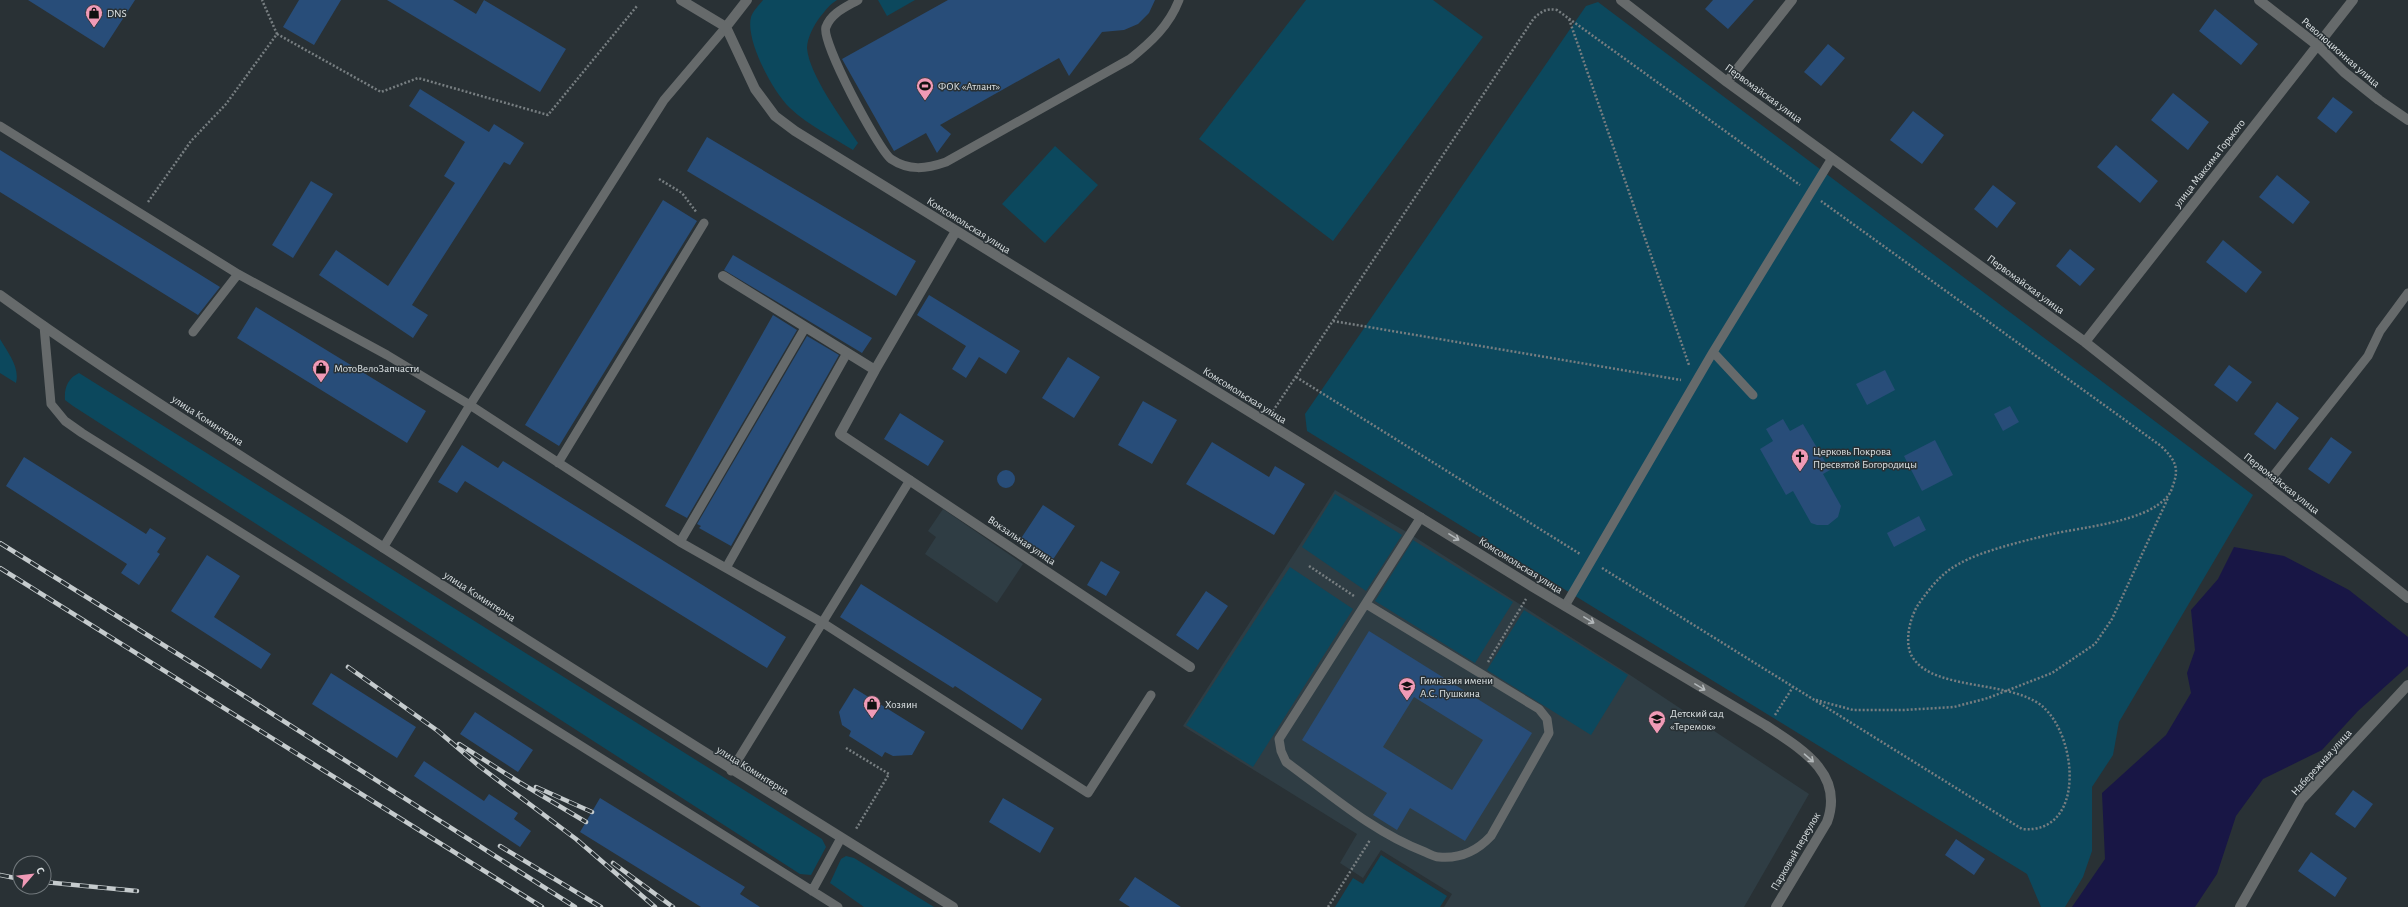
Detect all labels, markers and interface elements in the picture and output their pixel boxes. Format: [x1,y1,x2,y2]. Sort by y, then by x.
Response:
shop icon: DNS [84,3,104,28]
place label: DNS [107,8,127,19]
street label: Революционная улица [2299,16,2382,89]
street label: Первомайская улица [1723,62,1804,125]
sports icon: ФОК «Атлант» [915,76,935,101]
place label: ФОК «Атлант» [938,81,1000,92]
street label: улица Максима Горького [2171,117,2247,210]
street label: Комсомольская улица [925,195,1013,256]
street label: Первомайская улица [1985,253,2066,316]
shop icon: МотоВелоЗапчасти [311,358,331,383]
place label: МотоВелоЗапчасти [334,363,419,374]
street label: Комсомольская улица [1201,365,1289,426]
street label: улица Коминтерна [169,393,245,448]
place label: Церковь Покрова Пресвятой Богородицы [1813,446,1917,470]
church icon: Церковь Покрова Пресвятой Богородицы [1790,447,1810,472]
street label: Первомайская улица [2242,451,2322,516]
street label: Вокзальная улица [986,514,1058,567]
one-way arrow [1448,533,1459,541]
street label: Комсомольская улица [1477,535,1565,596]
street label: улица Коминтерна [441,569,517,624]
one-way arrow [1583,616,1595,624]
place label: Гимназия имени А.С. Пушкина [1420,675,1493,699]
school or university icon: Гимназия имени А.С. Пушкина [1397,676,1417,701]
one-way arrow [1694,683,1706,691]
shop icon: Хозяин [862,694,882,719]
place label: Хозяин [885,699,917,710]
place label: Детский сад «Теремок» [1670,708,1724,732]
school or university icon: Детский сад «Теремок» [1647,709,1667,734]
street label: Набережная улица [2289,727,2354,797]
street label: улица Коминтерна [714,743,791,797]
one-way arrow [1804,753,1814,762]
street label: Парковый переулок [1769,810,1822,892]
north arrow [12,855,52,895]
text: С [34,865,47,876]

